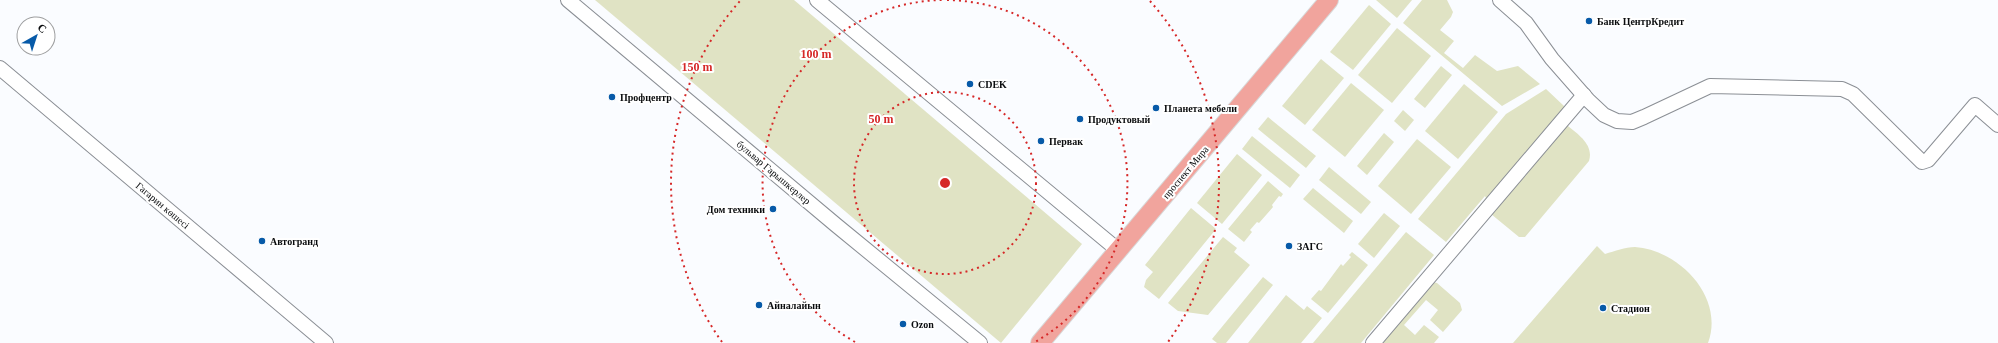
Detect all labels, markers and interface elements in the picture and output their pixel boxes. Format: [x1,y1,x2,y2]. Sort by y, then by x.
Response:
north arrow [16,16,56,56]
marker: Банк ЦентрКредит [1584,16,1594,26]
place label: Банк ЦентрКредит [1597,16,1684,27]
text: С [35,21,49,35]
text: 100 m [801,47,832,61]
text: 150 m [682,60,713,74]
marker: CDEK [965,79,975,89]
place label: CDEK [978,79,1007,90]
marker: Профцентр [607,92,617,102]
place label: Профцентр [620,92,672,103]
marker: Планета мебели [1151,103,1161,113]
place label: Планета мебели [1164,103,1237,114]
text: 50 m [869,112,894,126]
marker: Продуктовый [1075,114,1085,124]
place label: Продуктовый [1088,114,1151,125]
marker: Первак [1036,136,1046,146]
place label: Первак [1049,136,1083,147]
street label: бульвар Гарышкерлер [734,138,813,207]
street label: проспект Мира [1160,143,1211,201]
centre of rings [938,176,952,190]
street label: Гагарин көшесі [134,180,192,231]
place label: Дом техники [707,204,765,215]
marker: Дом техники [768,204,778,214]
marker: Автогранд [257,236,267,246]
place label: Автогранд [270,236,318,247]
marker: ЗАГС [1284,241,1294,251]
place label: ЗАГС [1297,241,1323,252]
marker: Айналайын [754,300,764,310]
place label: Айналайын [767,300,821,311]
marker: Стадион [1598,303,1608,313]
place label: Стадион [1611,303,1650,314]
marker: Ozon [898,319,908,329]
place label: Ozon [911,319,934,330]

